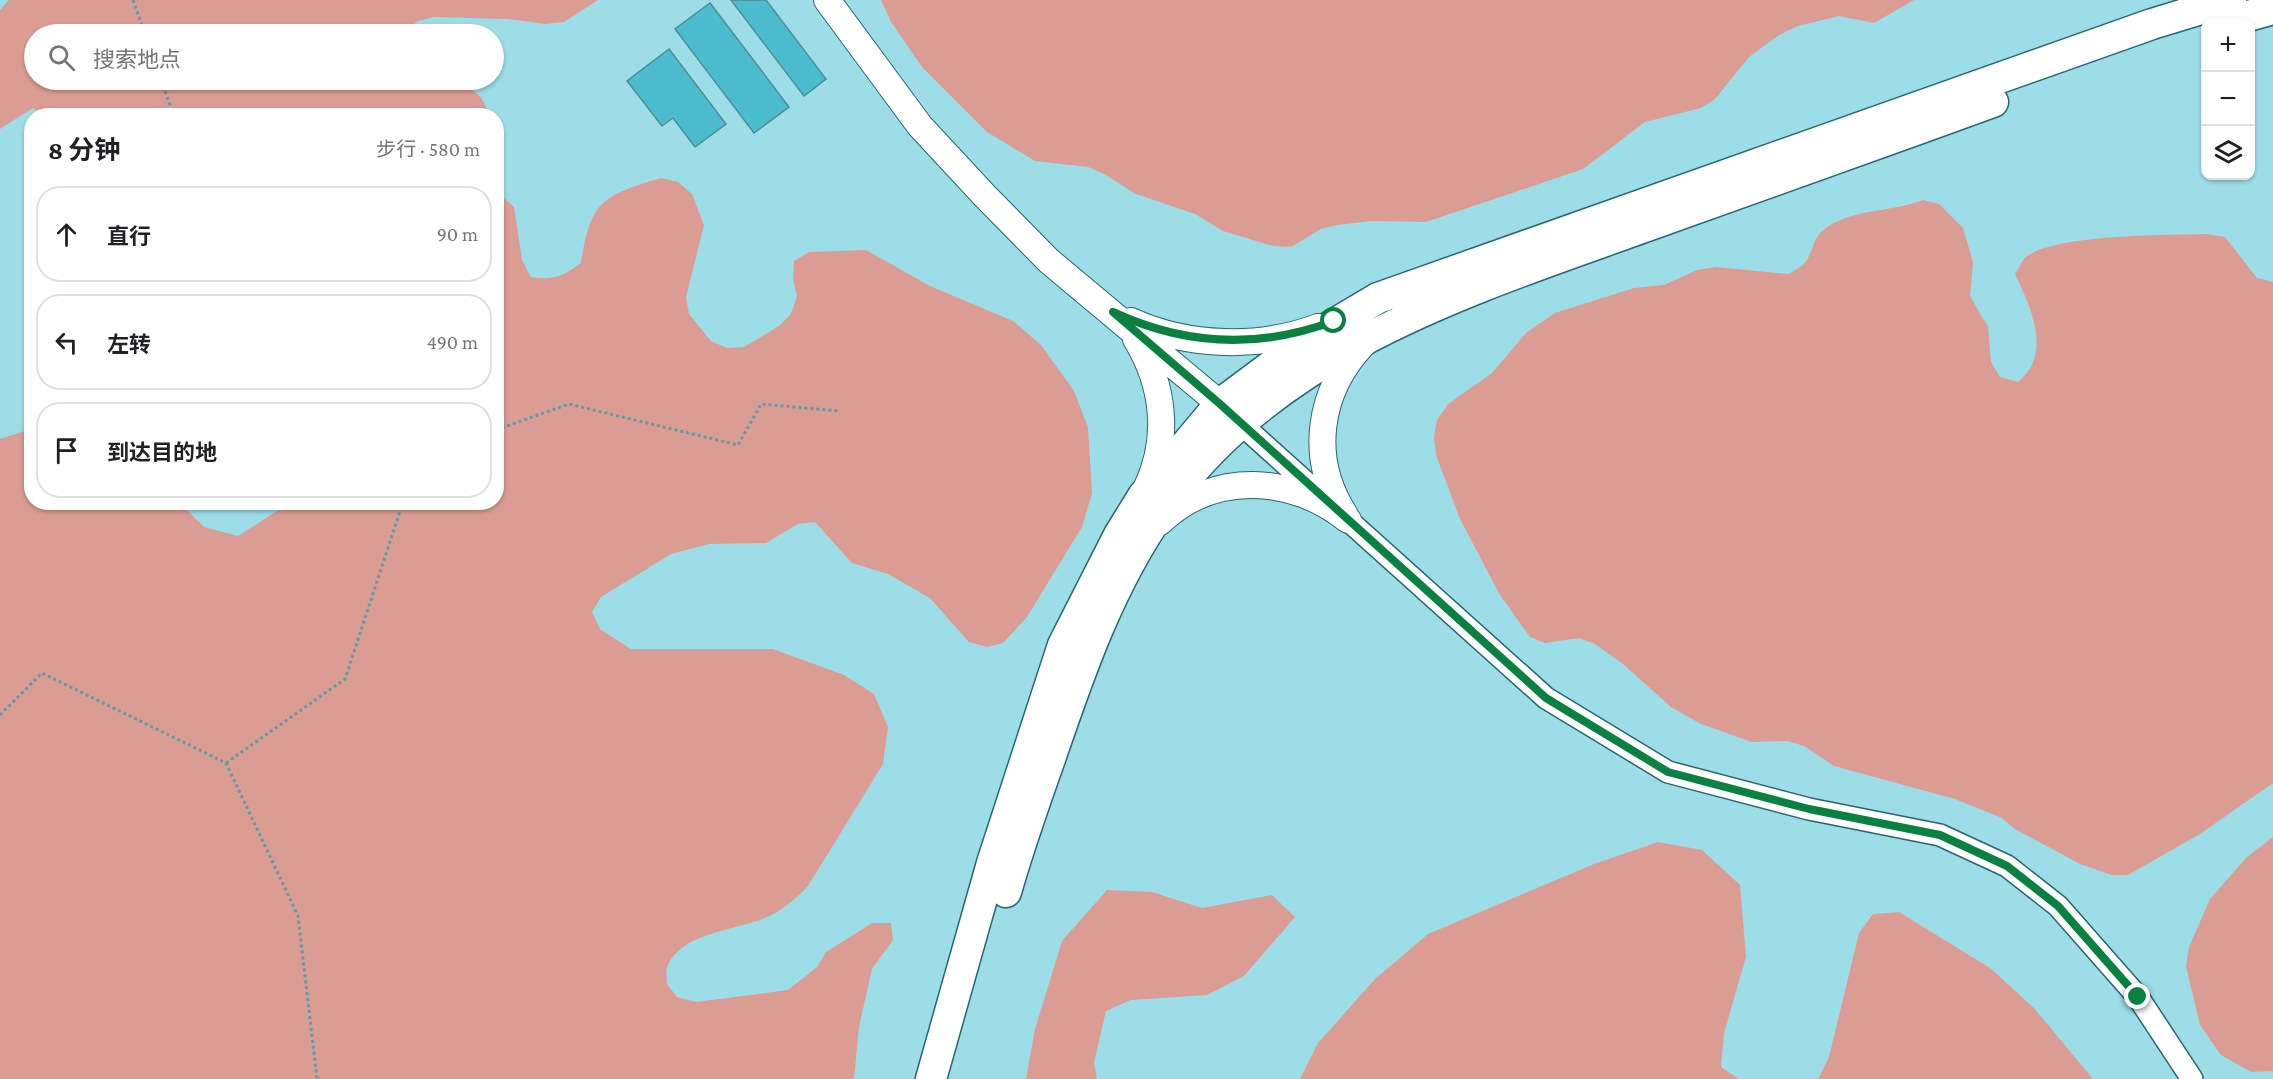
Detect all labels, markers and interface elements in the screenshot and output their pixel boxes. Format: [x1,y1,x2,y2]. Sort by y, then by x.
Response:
map controls [2201,18,2255,180]
button: + [2201,18,2255,72]
search box [24,24,504,90]
icon: search [45,41,78,74]
text: 搜索地点 [93,47,181,72]
button: − [2201,72,2255,126]
button: layers [2201,126,2255,180]
text: 8 分钟 [48,136,120,165]
text: 步行 · 580 m [376,138,480,160]
icon: ahead [50,218,83,251]
text: 90 m [437,223,478,245]
text: 直行 [107,224,151,249]
route start [1320,307,1346,333]
icon: left [50,326,83,359]
text: 490 m [427,331,478,353]
text: 左转 [107,332,151,357]
icon: arrive [50,434,83,467]
text: 到达目的地 [107,440,217,465]
route end [2124,983,2150,1009]

